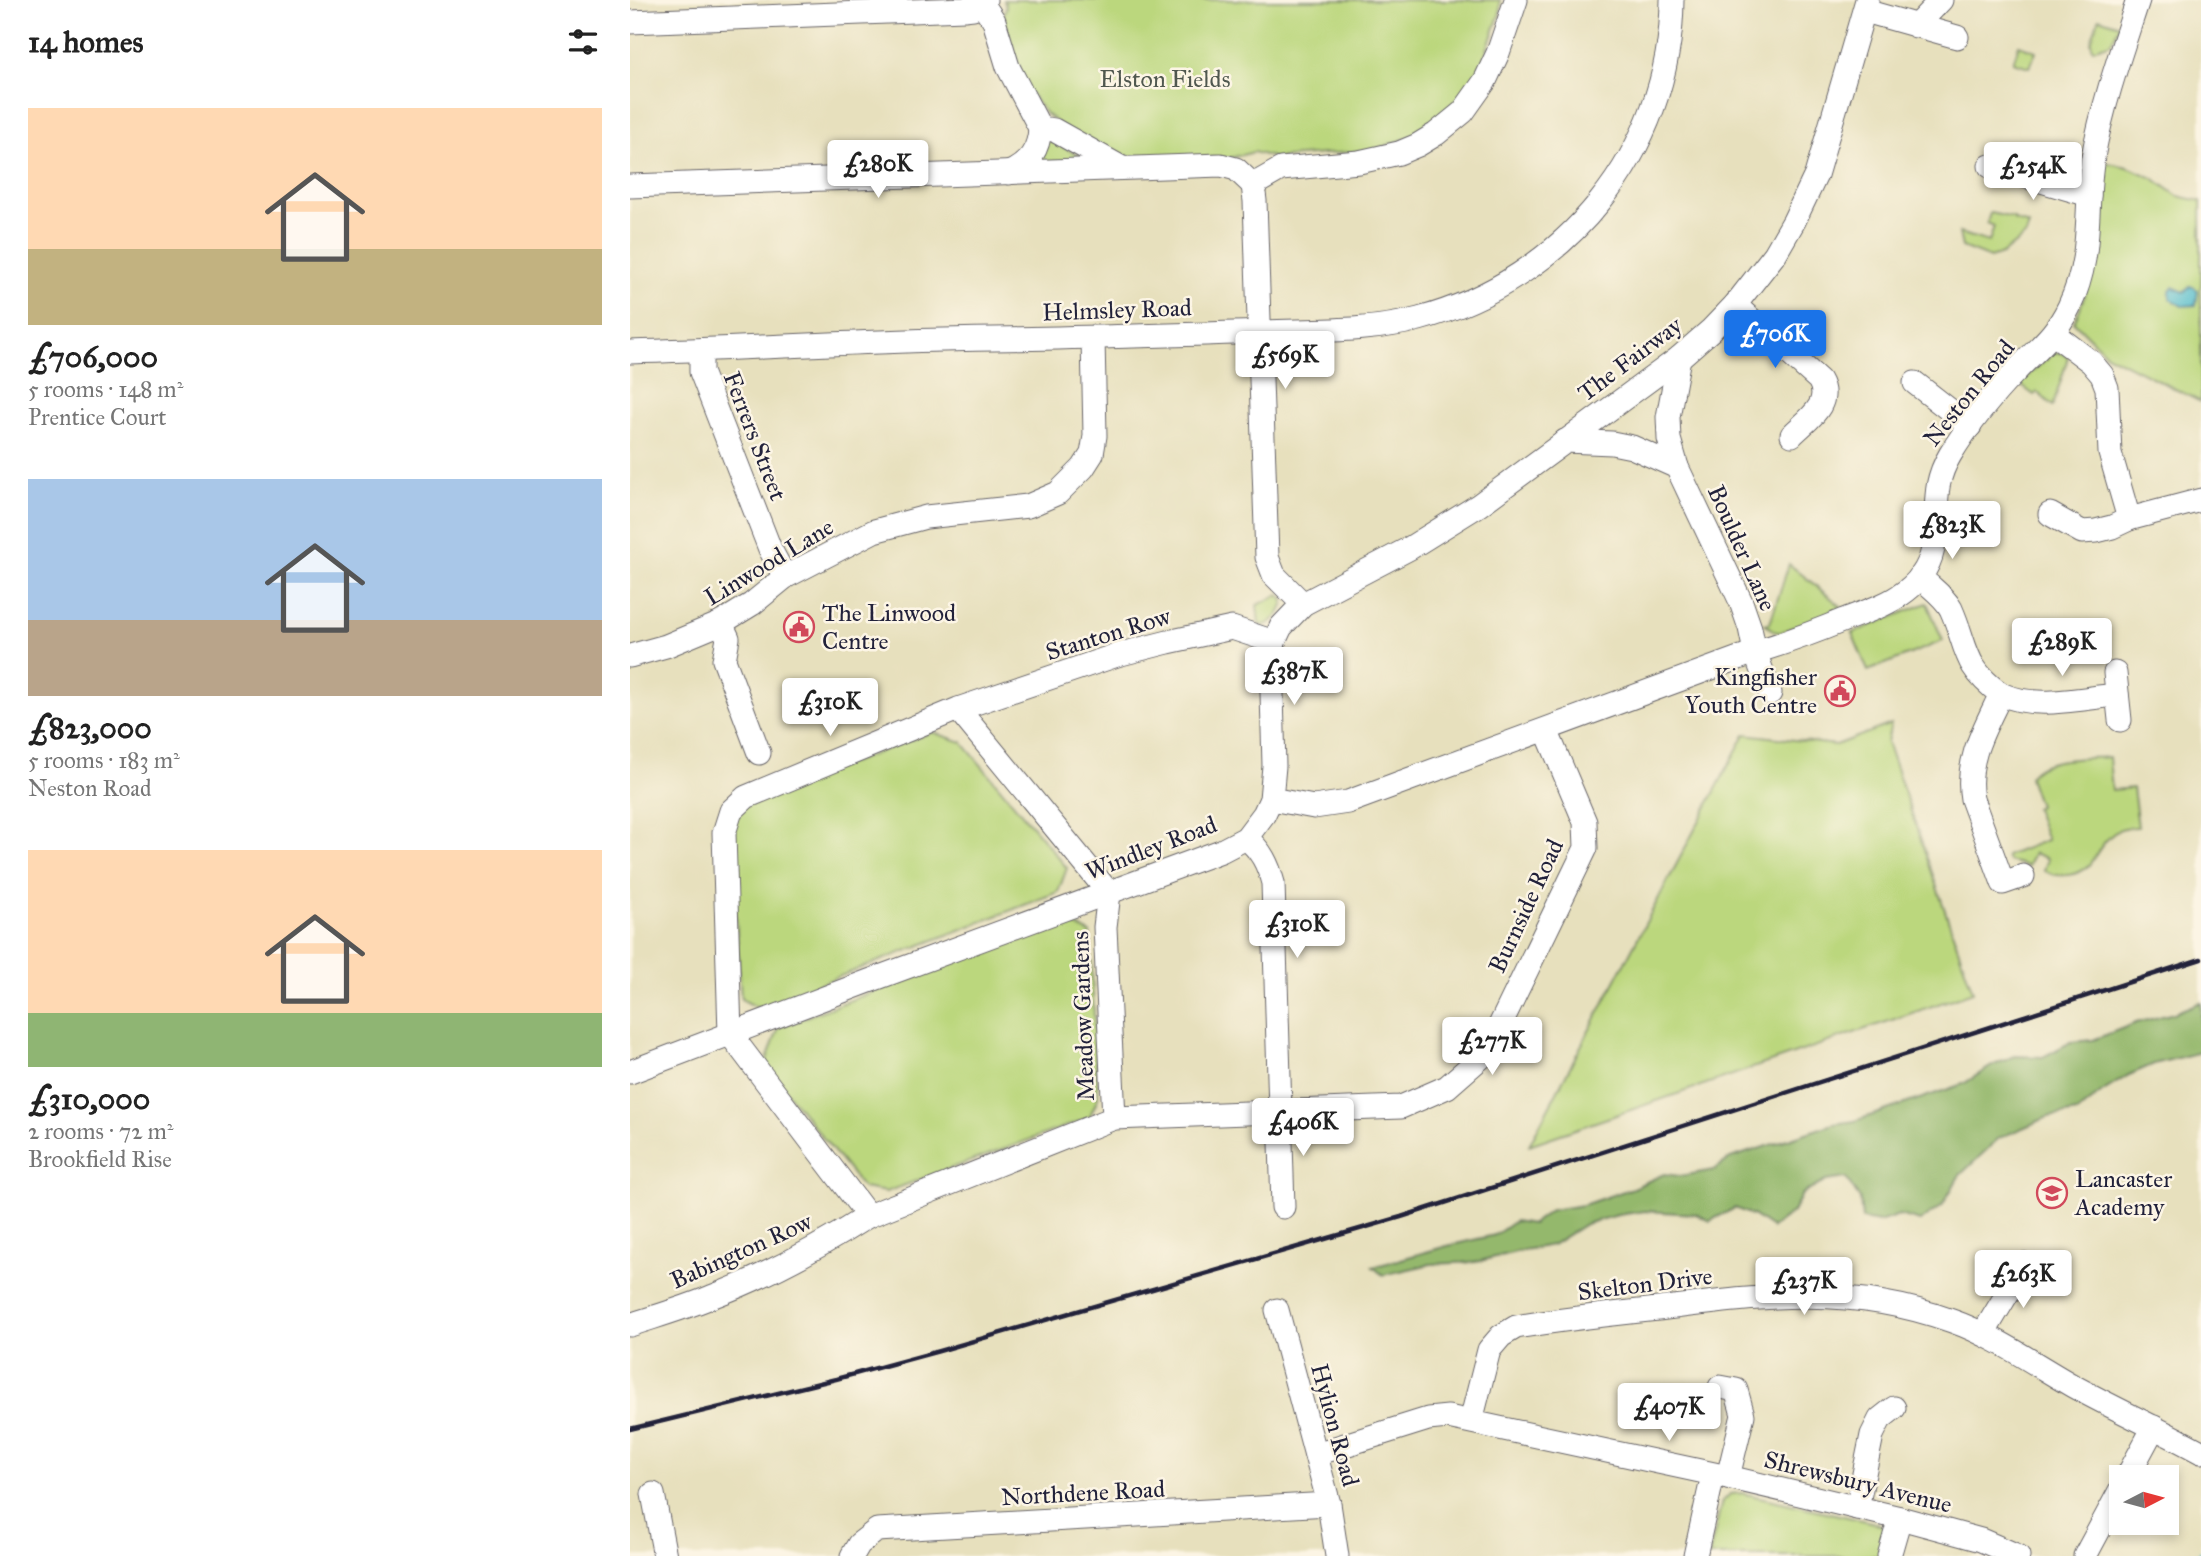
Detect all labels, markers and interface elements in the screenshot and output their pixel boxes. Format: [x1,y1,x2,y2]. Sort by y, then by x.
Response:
icon: filters [564,23,602,61]
text: 14 homes [28,24,143,60]
park label: Elston Fields [1100,64,1230,94]
pin: £280K [829,140,927,200]
pin: £254K [1984,142,2082,202]
text: £280K [843,149,913,177]
text: £254K [2000,151,2066,179]
icon: home [252,154,378,280]
street label: Helmsley Road [1042,292,1192,328]
street label: The Fairway [1572,310,1689,408]
pin: £706K [1726,310,1824,370]
text: £706K [1740,319,1810,347]
pin: £569K [1236,332,1334,391]
street label: Neston Road [1917,334,2021,452]
text: £706,000 [28,339,158,375]
text: £569K [1251,340,1319,368]
street label: Ferrers Street [717,367,793,505]
text: 5 rooms · 148 m² [28,375,183,403]
text: Prentice Court [28,403,167,431]
street label: Boulder Lane [1701,480,1783,616]
pin: £823K [1903,502,2001,561]
text: £823K [1919,510,1985,538]
street label: Linwood Lane [699,512,839,612]
icon: home [252,525,378,651]
place label: The Linwood Centre [822,598,956,656]
street label: Stanton Row [1042,600,1175,667]
public building icon: The Linwood Centre [782,610,816,644]
pin: £289K [2013,618,2111,678]
text: £289K [2028,627,2096,655]
pin: £387K [1245,648,1343,707]
text: £387K [1261,656,1327,684]
place label: Kingfisher Youth Centre [1685,662,1817,720]
public building icon: Kingfisher Youth Centre [1823,674,1857,708]
pin: £310K [781,678,879,738]
text: £310K [798,687,862,715]
text: £823,000 [28,710,152,746]
text: 5 rooms · 183 m² [28,746,180,774]
text: Neston Road [28,774,151,802]
street label: Windley Road [1081,809,1221,887]
street label: Burnside Road [1482,834,1570,978]
icon: home [252,896,378,1022]
pin: £310K [1248,900,1346,960]
text: £310K [1265,909,1329,937]
street label: Meadow Gardens [1065,930,1101,1102]
pin: £277K [1443,1018,1541,1077]
text: £277K [1458,1026,1526,1054]
text: £310,000 [28,1081,150,1117]
pin: £406K [1254,1098,1352,1158]
text: £406K [1268,1107,1338,1135]
text: 2 rooms · 72 m² [28,1117,173,1145]
text: Brookfield Rise [28,1145,172,1173]
place label: Lancaster Academy [2074,1164,2172,1222]
school or university icon: Lancaster Academy [2035,1176,2069,1210]
street label: Babington Row [666,1206,818,1296]
pin: £263K [1974,1250,2072,1310]
pin: £237K [1755,1258,1853,1317]
text: £263K [1991,1259,2055,1287]
street label: Skelton Drive [1576,1261,1714,1307]
text: £237K [1771,1266,1837,1294]
street label: Hylion Road [1304,1360,1366,1490]
pin: £407K [1620,1384,1718,1443]
text: £407K [1634,1392,1704,1420]
street label: Shrewsbury Avenue [1761,1444,1955,1520]
north arrow [2109,1465,2179,1535]
map controls [2109,1465,2179,1535]
street label: Northdene Road [1000,1474,1166,1512]

